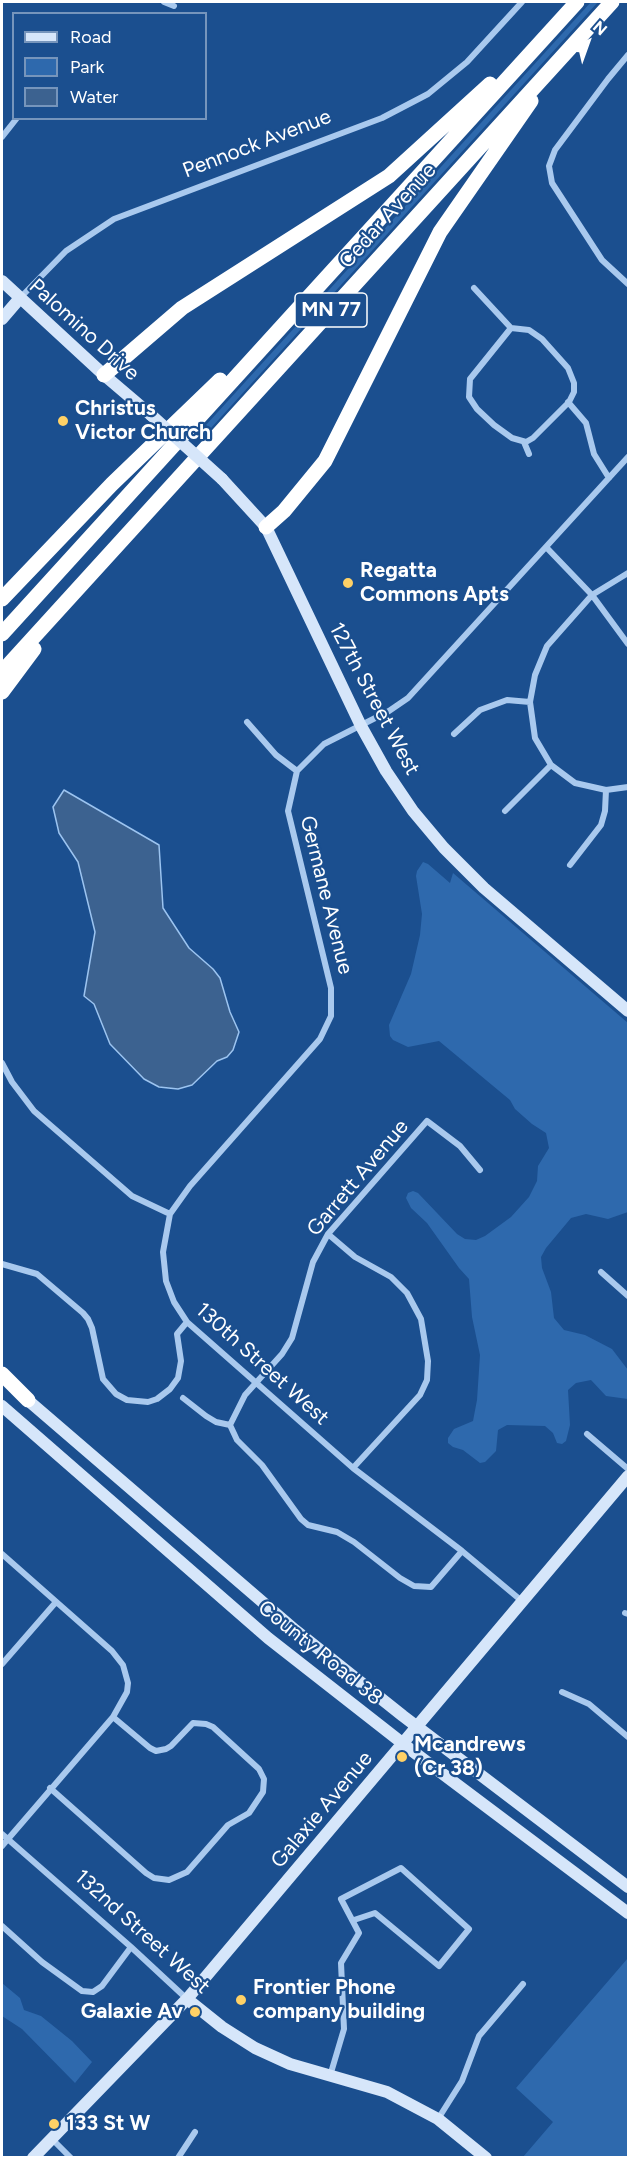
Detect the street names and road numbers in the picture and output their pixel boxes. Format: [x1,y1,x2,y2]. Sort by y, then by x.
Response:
street label: Pennock Avenue [179,104,335,184]
street label: Cedar Avenue [334,158,442,274]
street label: Palomino Drive [24,274,144,386]
road number: MN 77 [295,293,367,327]
street label: 127th Street West [323,618,425,780]
street label: Germane Avenue [294,813,358,977]
street label: Garrett Avenue [302,1115,414,1241]
street label: 130th Street West [190,1297,334,1431]
street label: County Road 38 [253,1595,387,1711]
street label: Galaxie Avenue [266,1747,378,1873]
street label: 132nd Street West [69,1865,215,1999]

